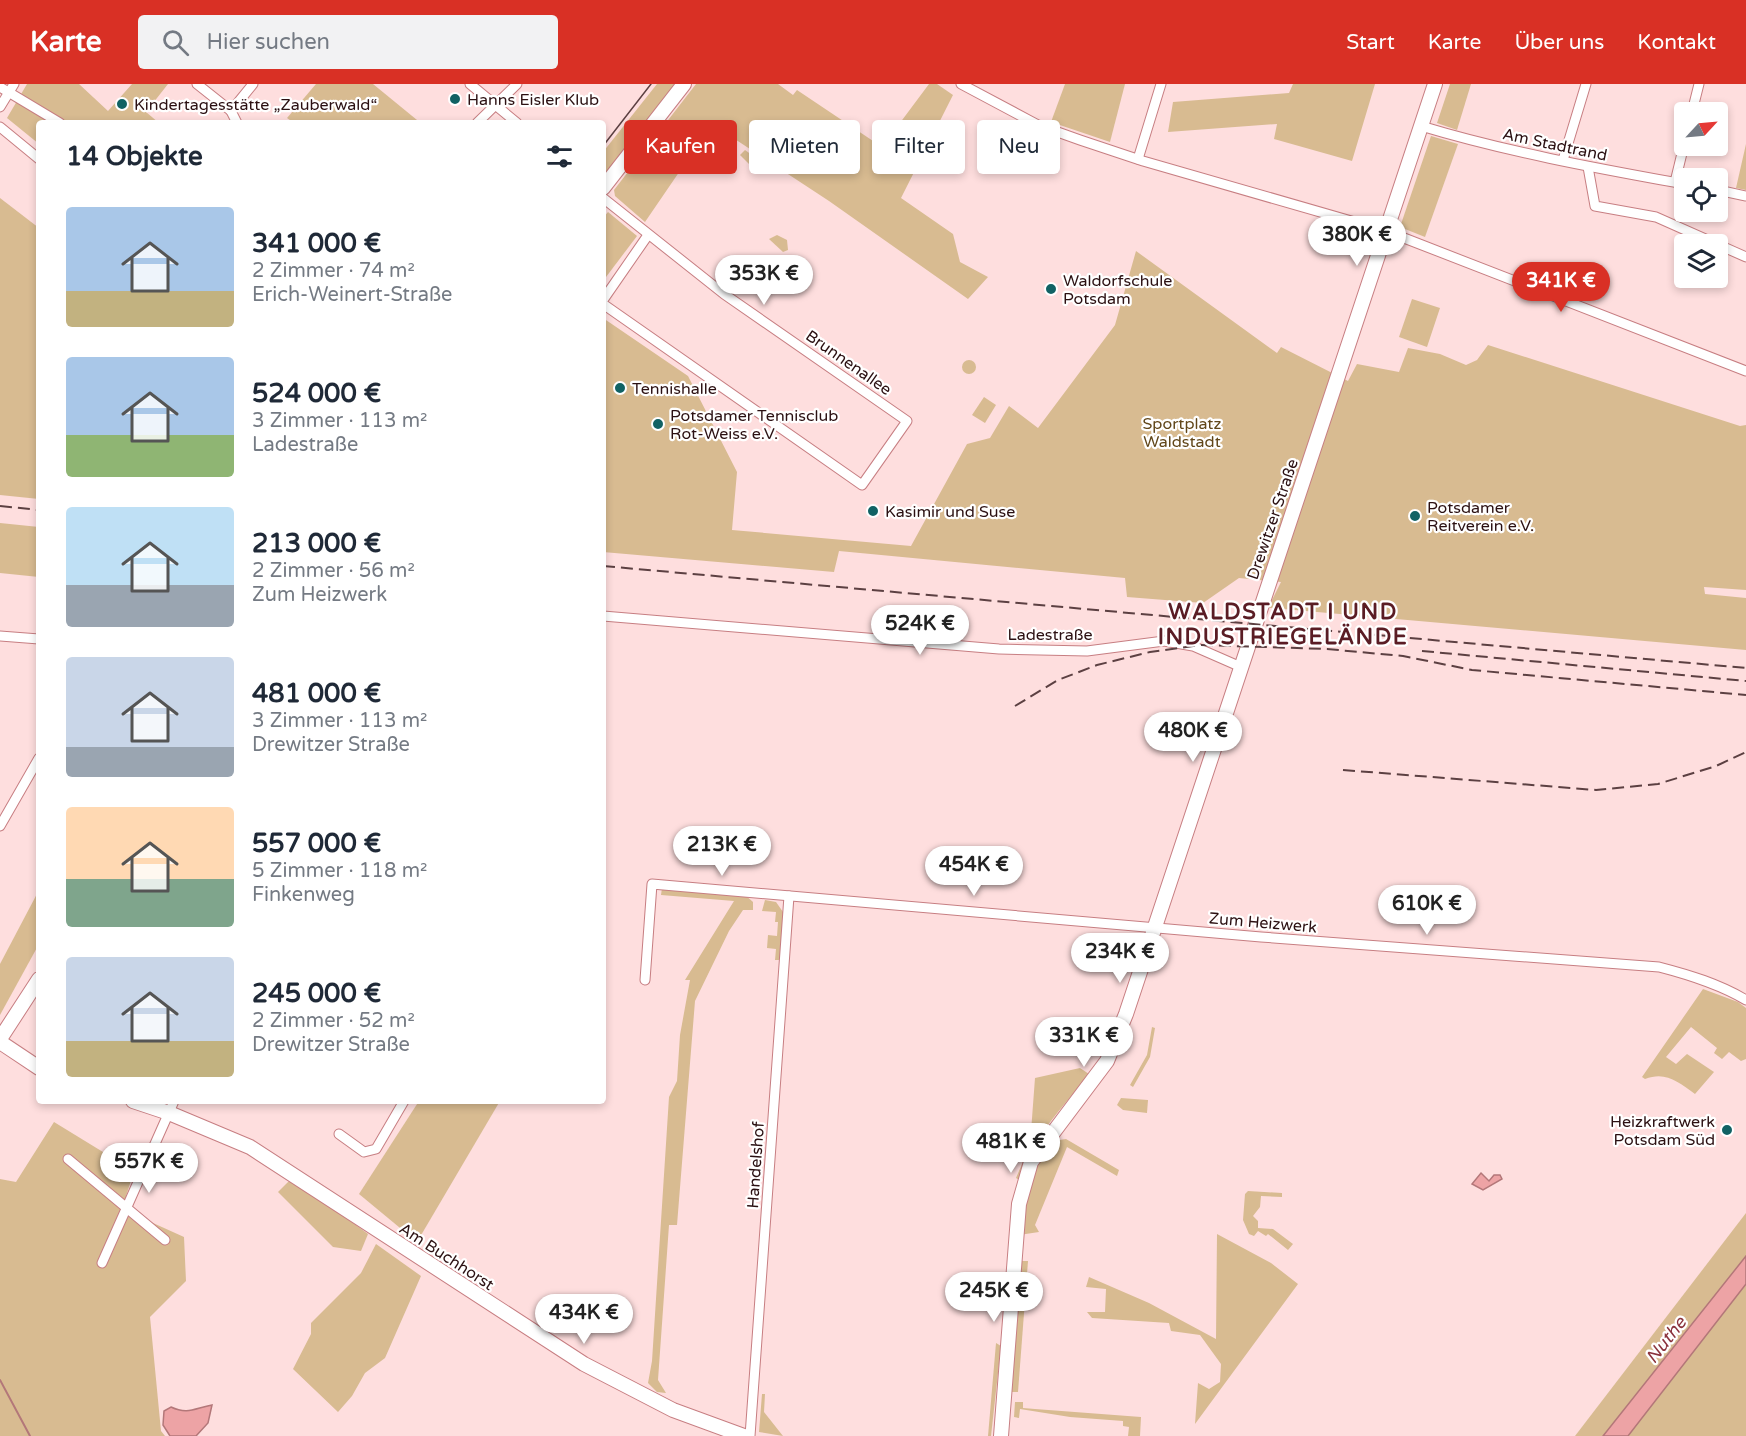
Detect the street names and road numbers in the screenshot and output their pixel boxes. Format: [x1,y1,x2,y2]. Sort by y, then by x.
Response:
street label: Am Stadtrand [1501,124,1609,166]
street label: Brunnenallee [802,326,895,400]
street label: Drewitzer Straße [1243,456,1303,582]
street label: Ladestraße [1008,625,1093,645]
street label: Zum Heizwerk [1208,908,1318,938]
street label: Handelshof [743,1120,769,1209]
street label: Am Buchhorst [395,1219,498,1295]

